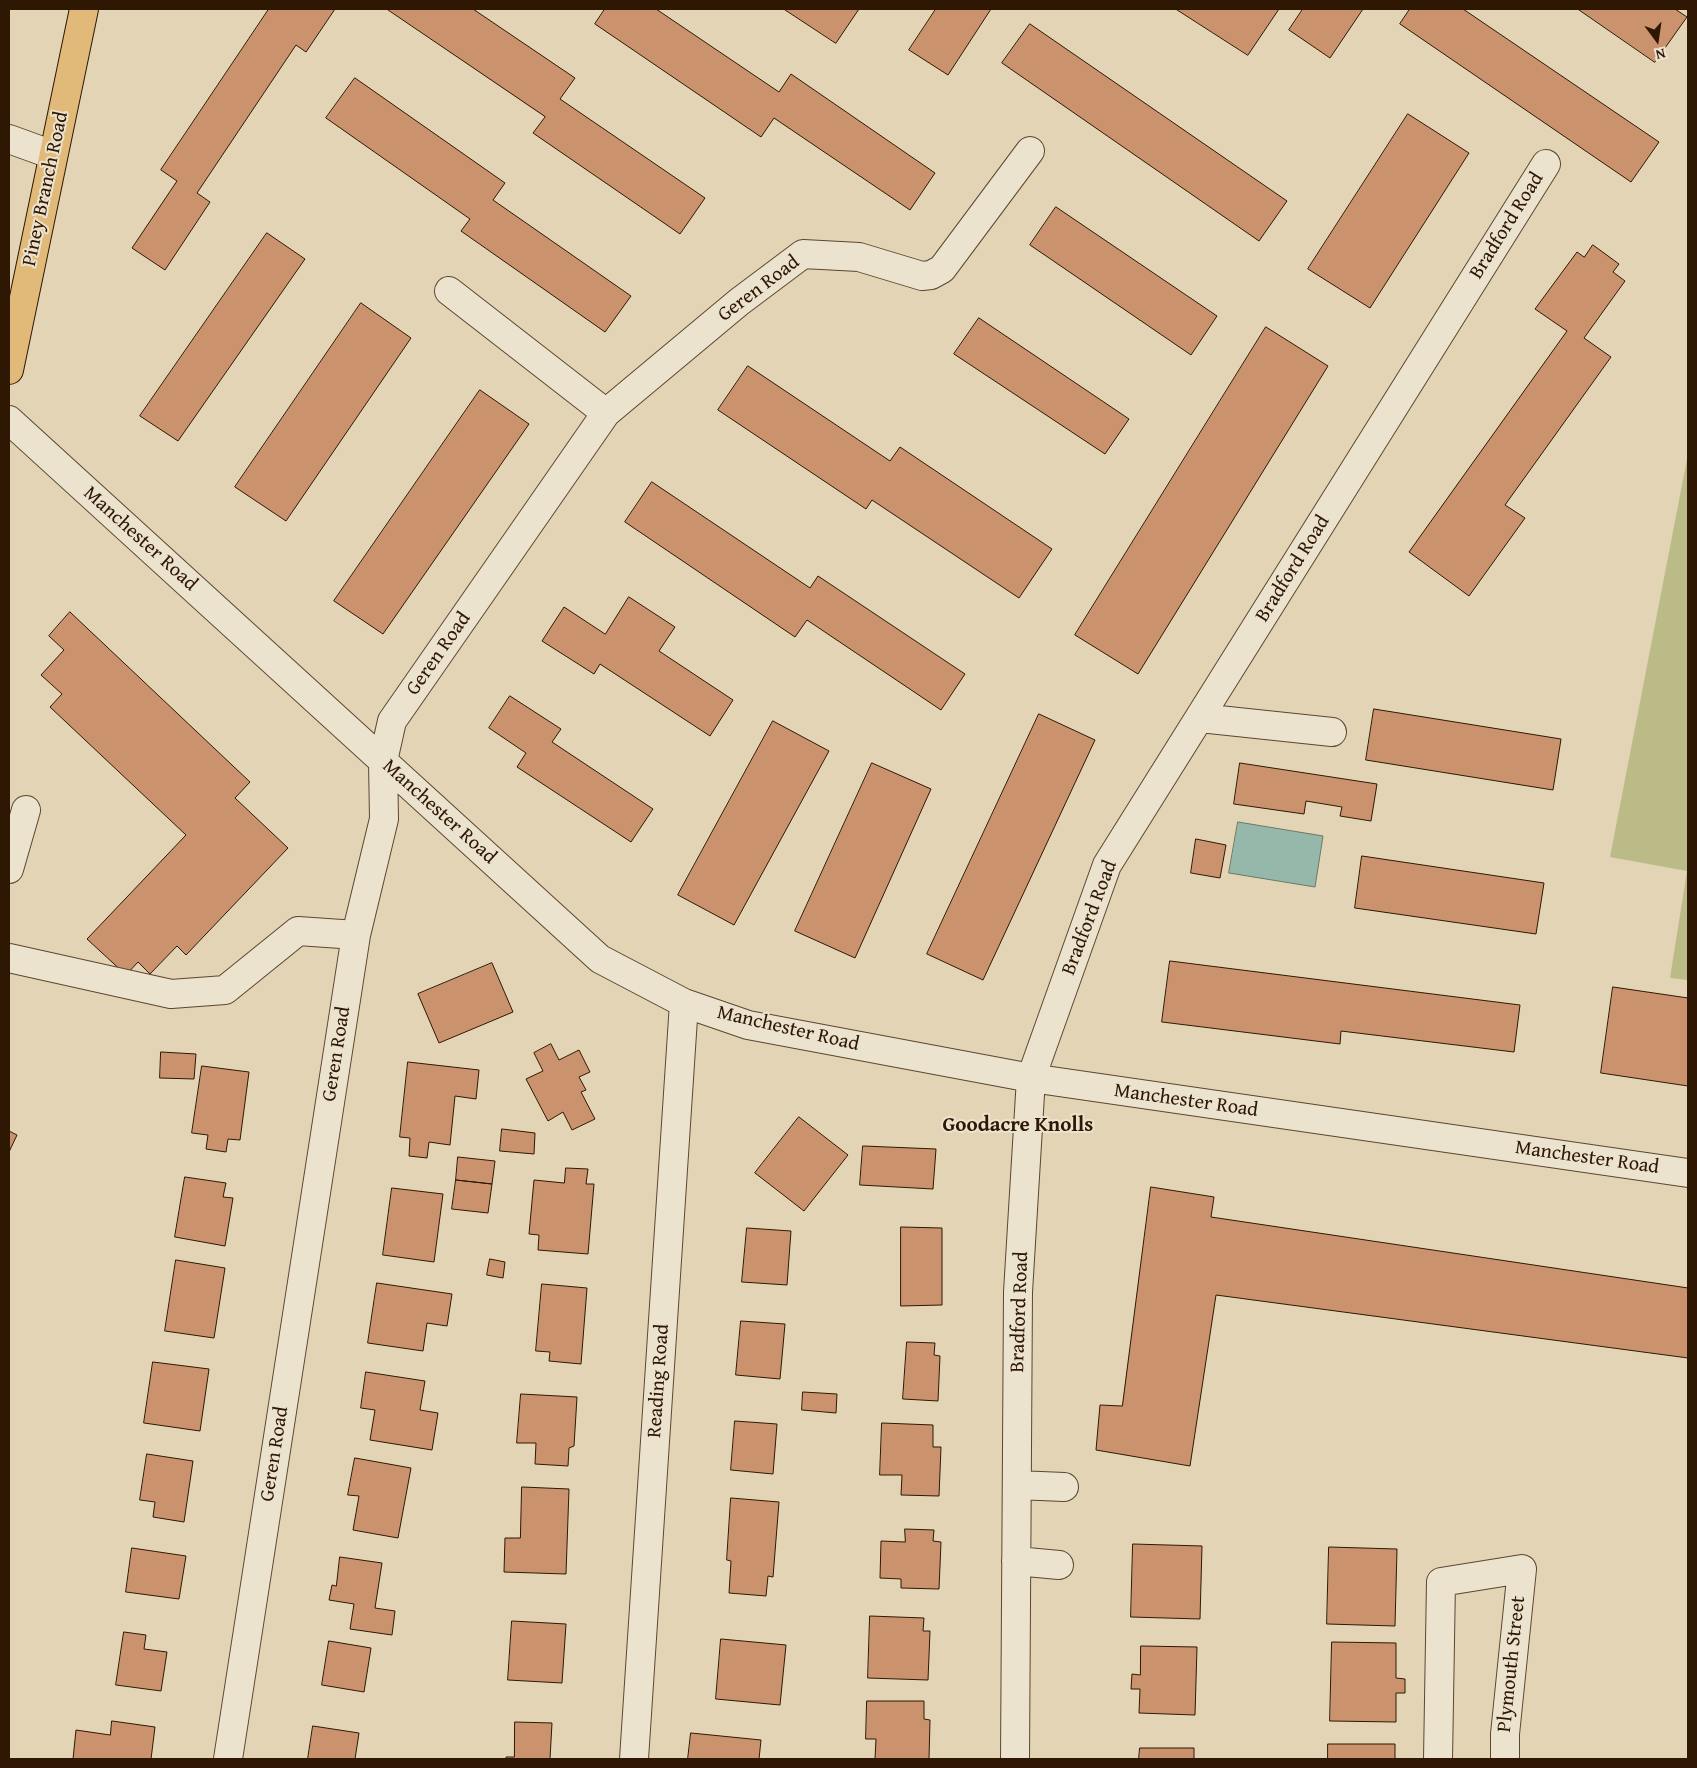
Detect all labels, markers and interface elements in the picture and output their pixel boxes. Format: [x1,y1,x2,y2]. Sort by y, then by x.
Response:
north arrow [1632,15,1682,65]
text: N [1654,44,1668,65]
street label: Piney Branch Road [18,109,74,269]
street label: Bradford Road [1465,168,1549,284]
street label: Geren Road [713,251,805,327]
street label: Manchester Road [78,482,202,596]
street label: Bradford Road [1251,511,1335,627]
street label: Geren Road [402,608,476,700]
street label: Manchester Road [377,755,501,869]
street label: Bradford Road [1057,857,1123,979]
street label: Manchester Road [715,1001,861,1057]
street label: Geren Road [318,1005,356,1103]
street label: Manchester Road [1112,1079,1260,1123]
district label: Goodacre Knolls [943,1113,1093,1139]
street label: Manchester Road [1513,1136,1661,1180]
street label: Bradford Road [1006,1251,1034,1373]
street label: Reading Road [643,1323,675,1439]
street label: Geren Road [256,1405,294,1503]
street label: Plymouth Street [1493,1595,1531,1733]

